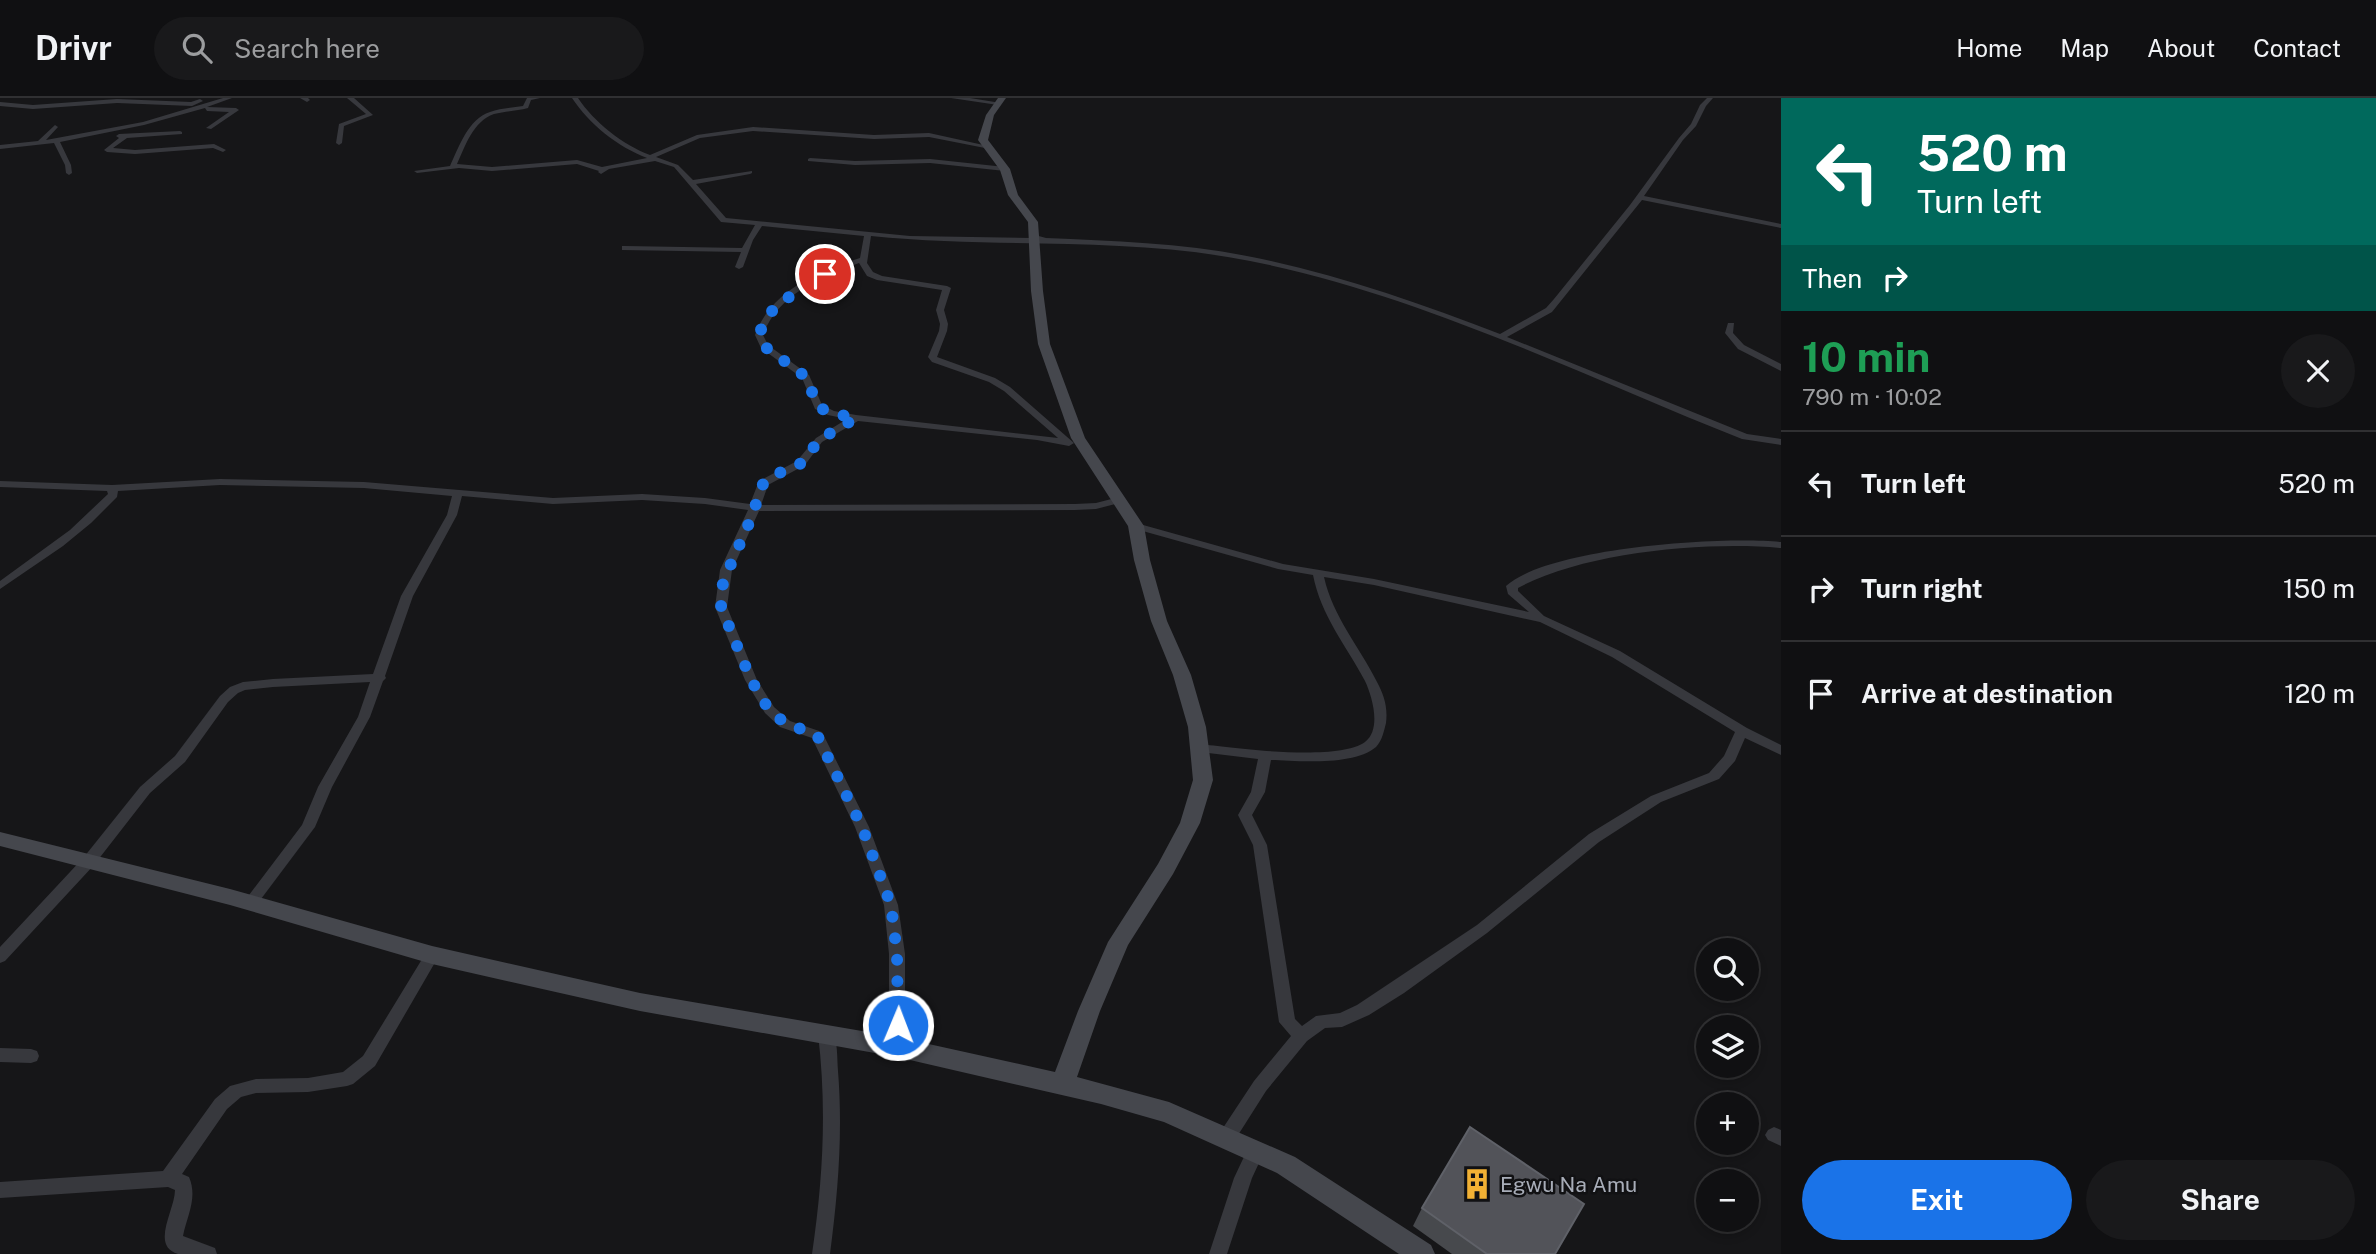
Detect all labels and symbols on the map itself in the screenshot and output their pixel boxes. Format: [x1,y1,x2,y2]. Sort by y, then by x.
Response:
pin [795,244,855,304]
position arrow [861,988,935,1062]
building icon: Egwu Na Amu [1460,1167,1494,1201]
place label: Egwu Na Amu [1500,1172,1637,1197]

